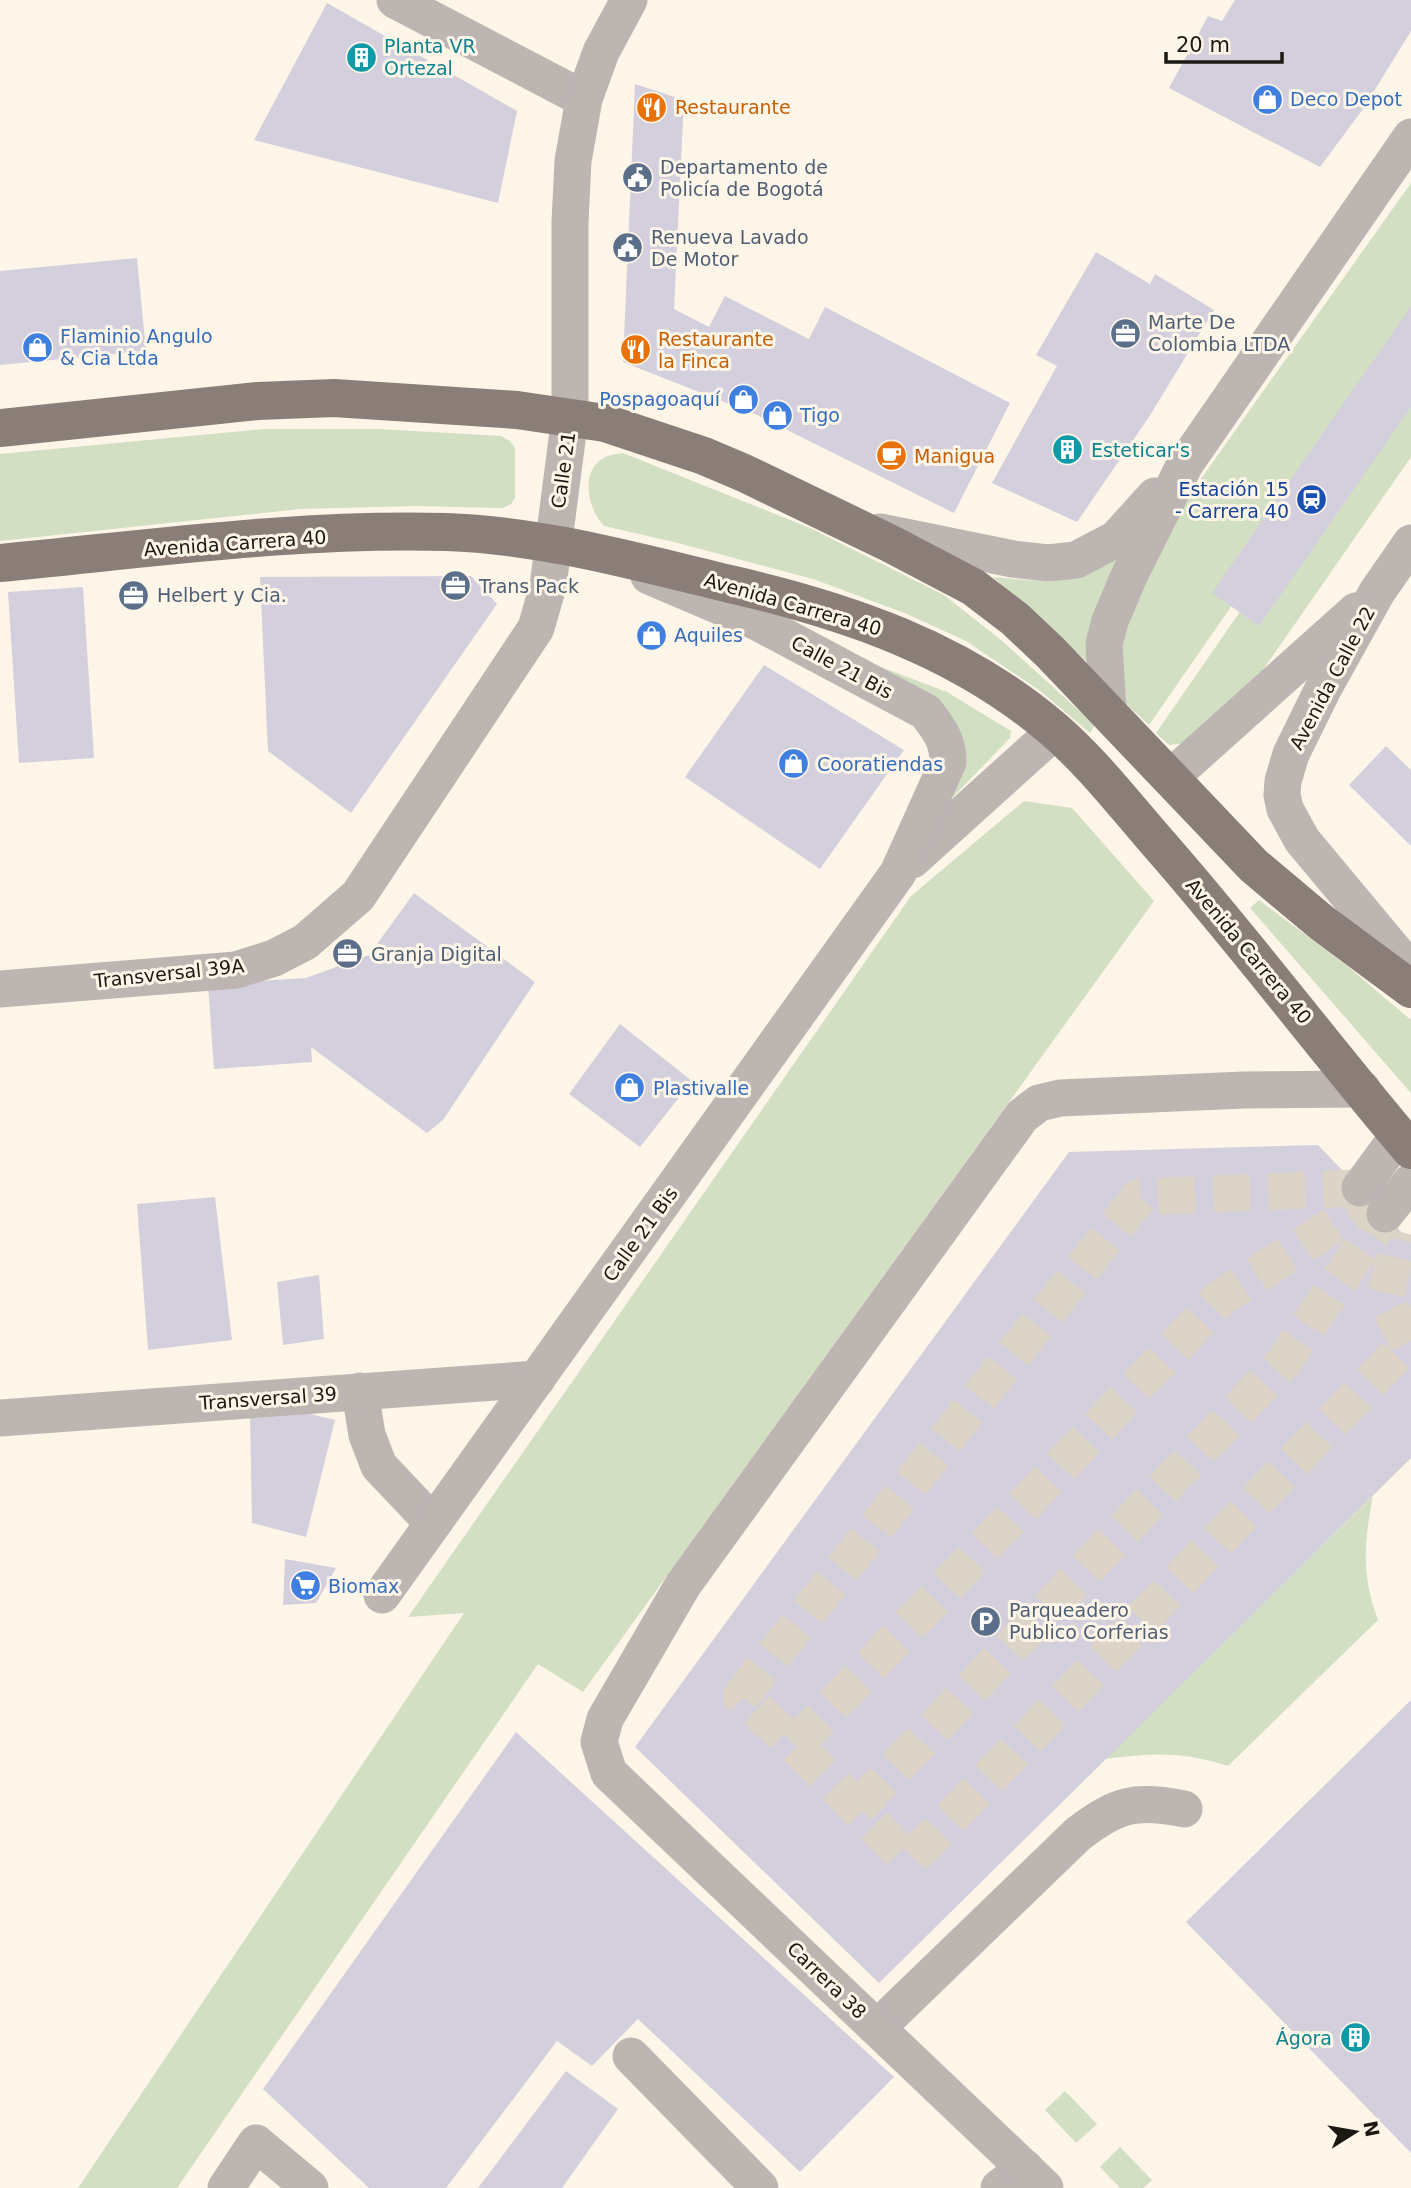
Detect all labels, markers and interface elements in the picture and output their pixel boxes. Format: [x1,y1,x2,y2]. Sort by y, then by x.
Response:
scale bar [1166,21,1282,65]
text: 20 m [1176,33,1230,57]
place label: Planta VR Ortezal [384,35,476,79]
building icon: Planta VR Ortezal [344,40,378,74]
shop icon: Deco Depot [1250,82,1284,116]
place label: Deco Depot [1290,88,1402,110]
restaurant icon: Restaurante [635,90,669,124]
place label: Restaurante [675,96,791,118]
place label: Departamento de Policía de Bogotá [660,156,828,200]
public building icon: Departamento de Policía de Bogotá [620,161,654,195]
place label: Renueva Lavado De Motor [651,226,809,270]
public building icon: Renueva Lavado De Motor [611,231,645,265]
place label: Marte De Colombia LTDA [1148,311,1290,355]
office icon: Marte De Colombia LTDA [1108,316,1142,350]
place label: Flaminio Angulo & Cia Ltda [60,325,213,369]
place label: Restaurante la Finca [658,328,774,372]
shop icon: Flaminio Angulo & Cia Ltda [20,330,54,364]
restaurant icon: Restaurante la Finca [618,333,652,367]
shop icon: Pospagoaquí [726,382,760,416]
place label: Pospagoaquí [599,388,721,410]
shop icon: Tigo [760,398,794,432]
place label: Tigo [799,404,840,426]
street label: Calle 21 [547,430,579,510]
building icon: Esteticar's [1051,433,1085,467]
cafe icon: Manigua [874,439,908,473]
place label: Esteticar's [1091,439,1190,461]
place label: Manigua [914,445,995,467]
place label: Estación 15 - Carrera 40 [1175,478,1289,522]
station icon: Estación 15 - Carrera 40 [1295,483,1329,517]
street label: Avenida Carrera 40 [143,526,327,560]
street label: Avenida Carrera 40 [702,568,884,640]
office icon: Trans Pack [439,569,473,603]
place label: Trans Pack [478,575,579,597]
office icon: Helbert y Cia. [117,578,151,612]
place label: Helbert y Cia. [157,584,287,606]
street label: Avenida Calle 22 [1285,603,1379,753]
shop icon: Aquiles [634,618,668,652]
place label: Aquiles [674,624,743,646]
street label: Calle 21 Bis [788,631,896,703]
shop icon: Cooratiendas [777,747,811,781]
place label: Cooratiendas [817,753,943,775]
street label: Avenida Carrera 40 [1182,874,1316,1028]
office icon: Granja Digital [331,937,365,971]
place label: Granja Digital [371,943,502,965]
street label: Transversal 39A [92,954,245,992]
shop icon: Plastivalle [613,1071,647,1105]
place label: Plastivalle [653,1077,749,1099]
street label: Calle 21 Bis [598,1182,682,1286]
street label: Transversal 39 [197,1382,338,1414]
supermarket icon: Biomax [288,1569,322,1603]
place label: Biomax [328,1575,399,1597]
place label: Parqueadero Publico Corferias [1009,1599,1169,1643]
parking icon: Parqueadero Publico Corferias [969,1604,1003,1638]
street label: Carrera 38 [783,1937,871,2023]
building icon: Ágora [1338,2021,1372,2055]
place label: Ágora [1276,2027,1332,2049]
north arrow [1320,2097,1390,2167]
text: N [1359,2119,1384,2139]

